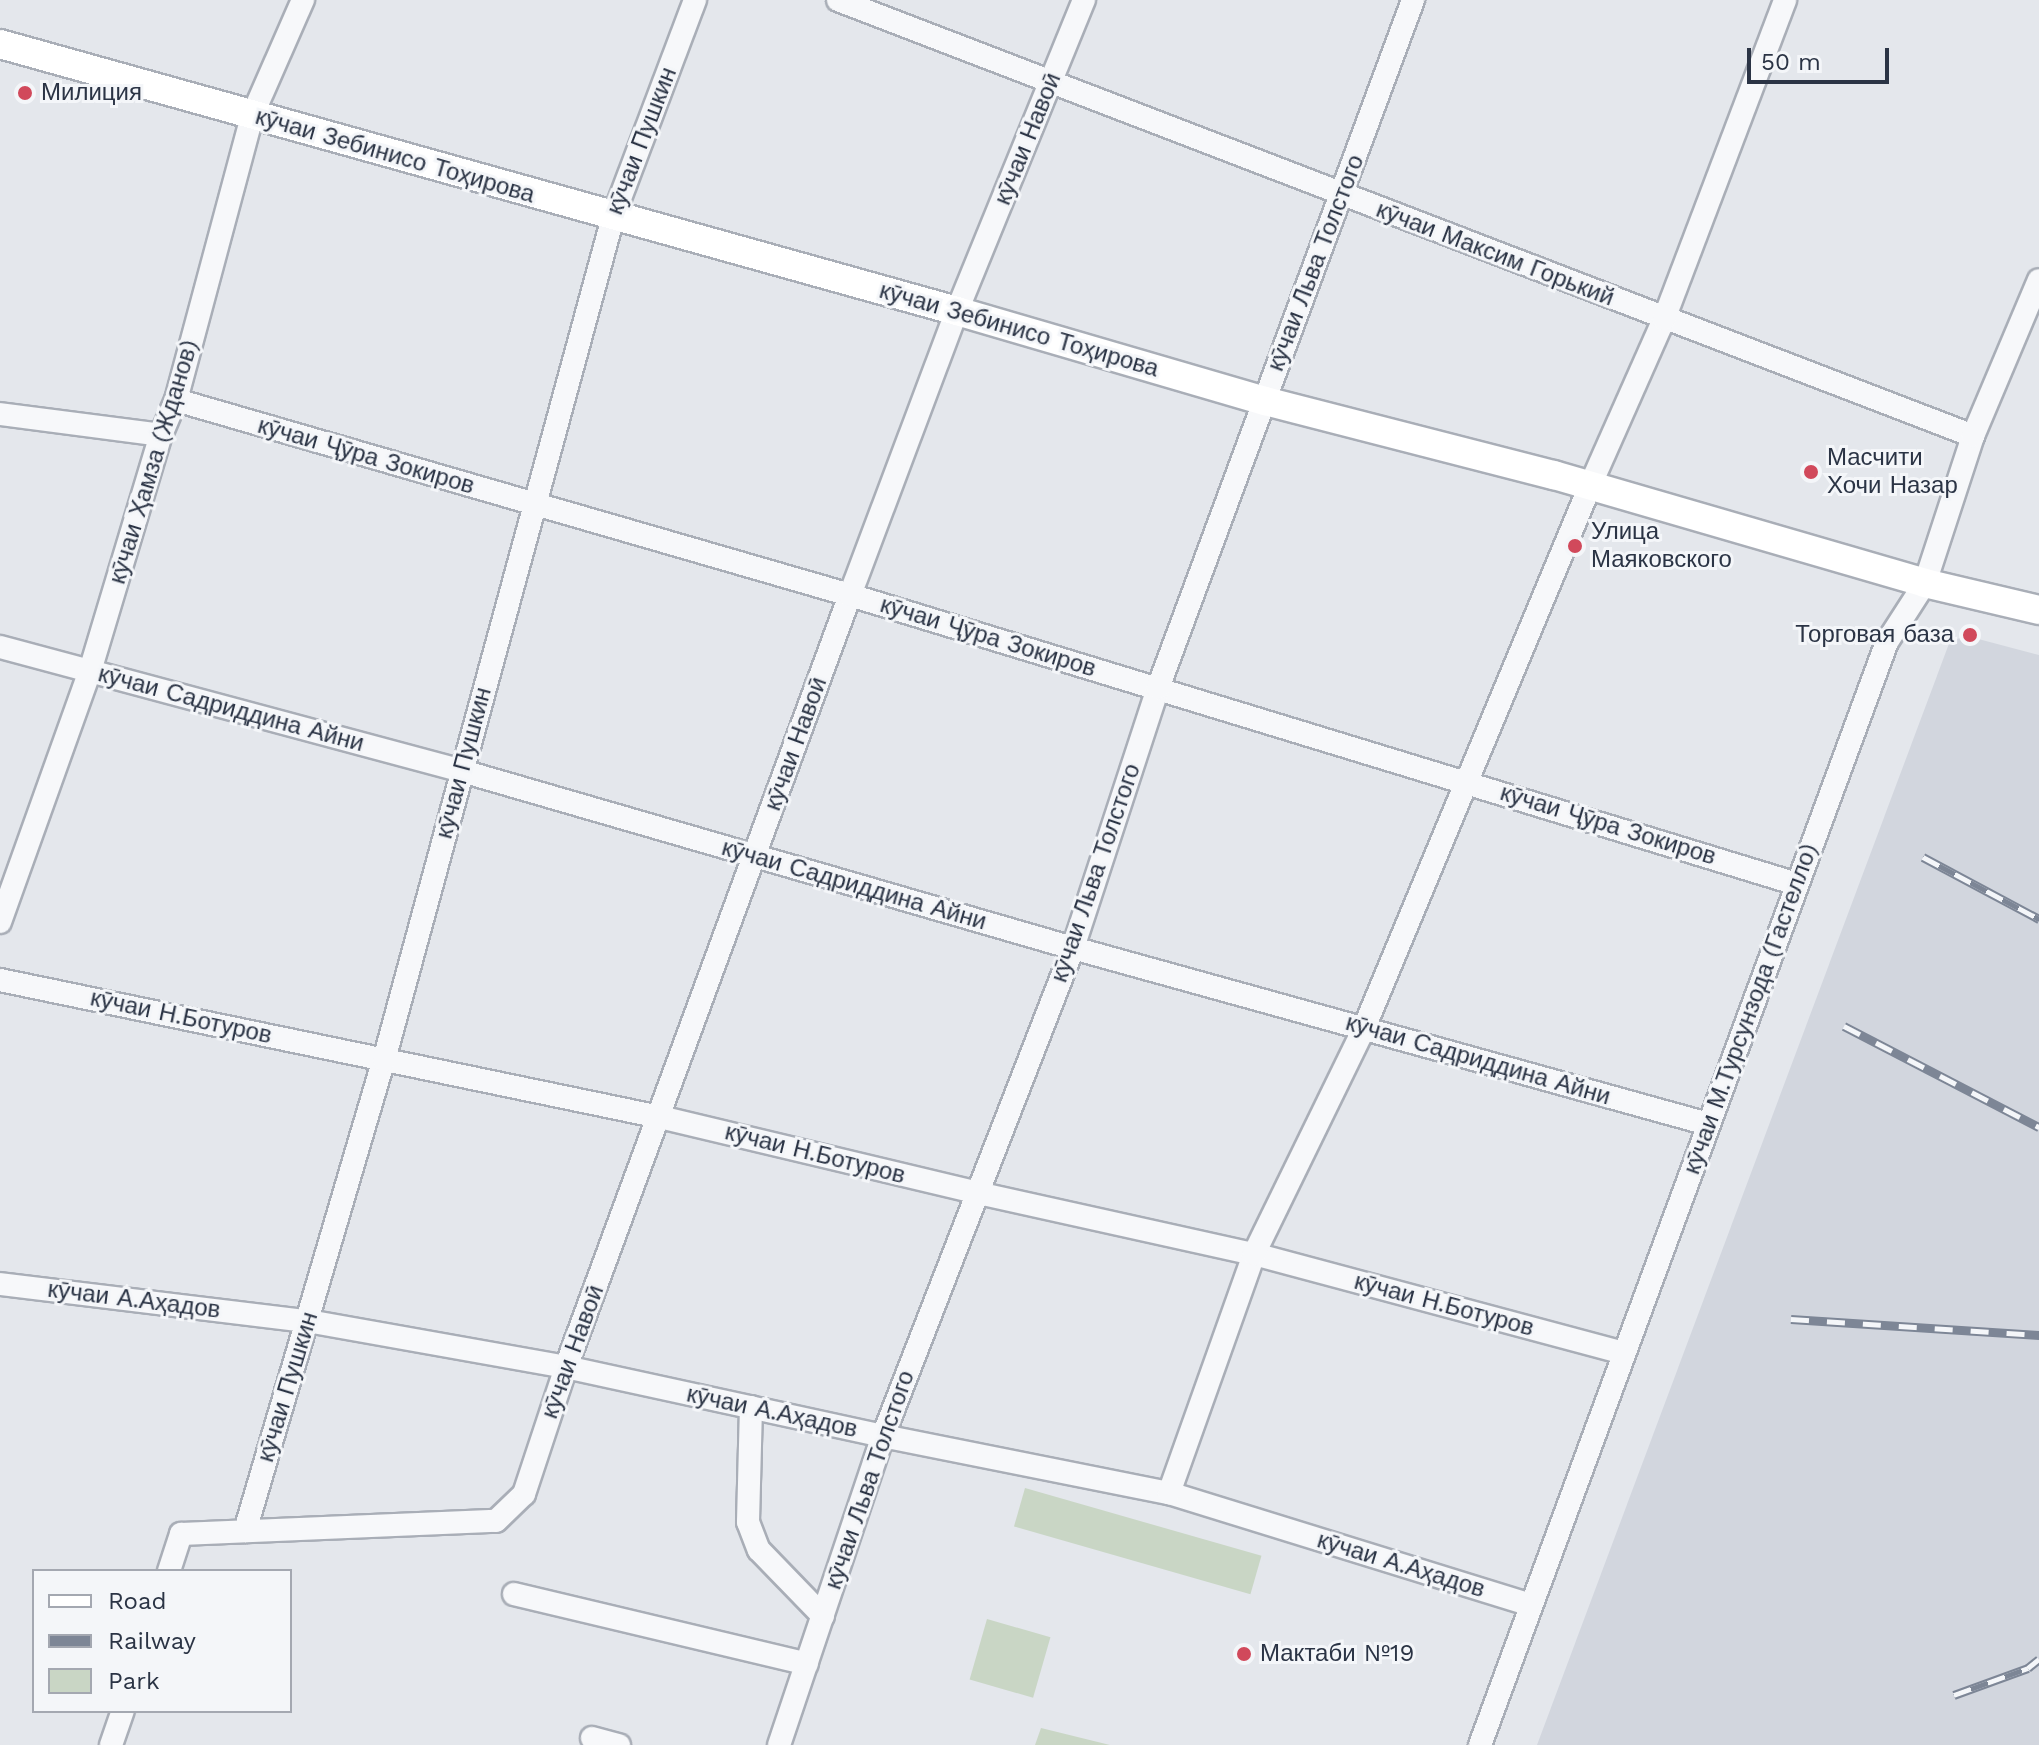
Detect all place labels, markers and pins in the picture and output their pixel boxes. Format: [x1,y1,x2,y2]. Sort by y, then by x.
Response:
place label: Милиция [41,79,142,107]
marker: Милиция [16,84,34,102]
place label: Масчити Хочи Назар [1827,444,1958,500]
marker: Масчити Хочи Назар [1802,463,1820,481]
place label: Улица Маяковского [1591,518,1732,574]
marker: Улица Маяковского [1566,537,1584,555]
place label: Торговая база [1795,621,1954,649]
marker: Торговая база [1961,626,1979,644]
place label: Мактаби №19 [1260,1640,1414,1668]
marker: Мактаби №19 [1235,1645,1253,1663]

